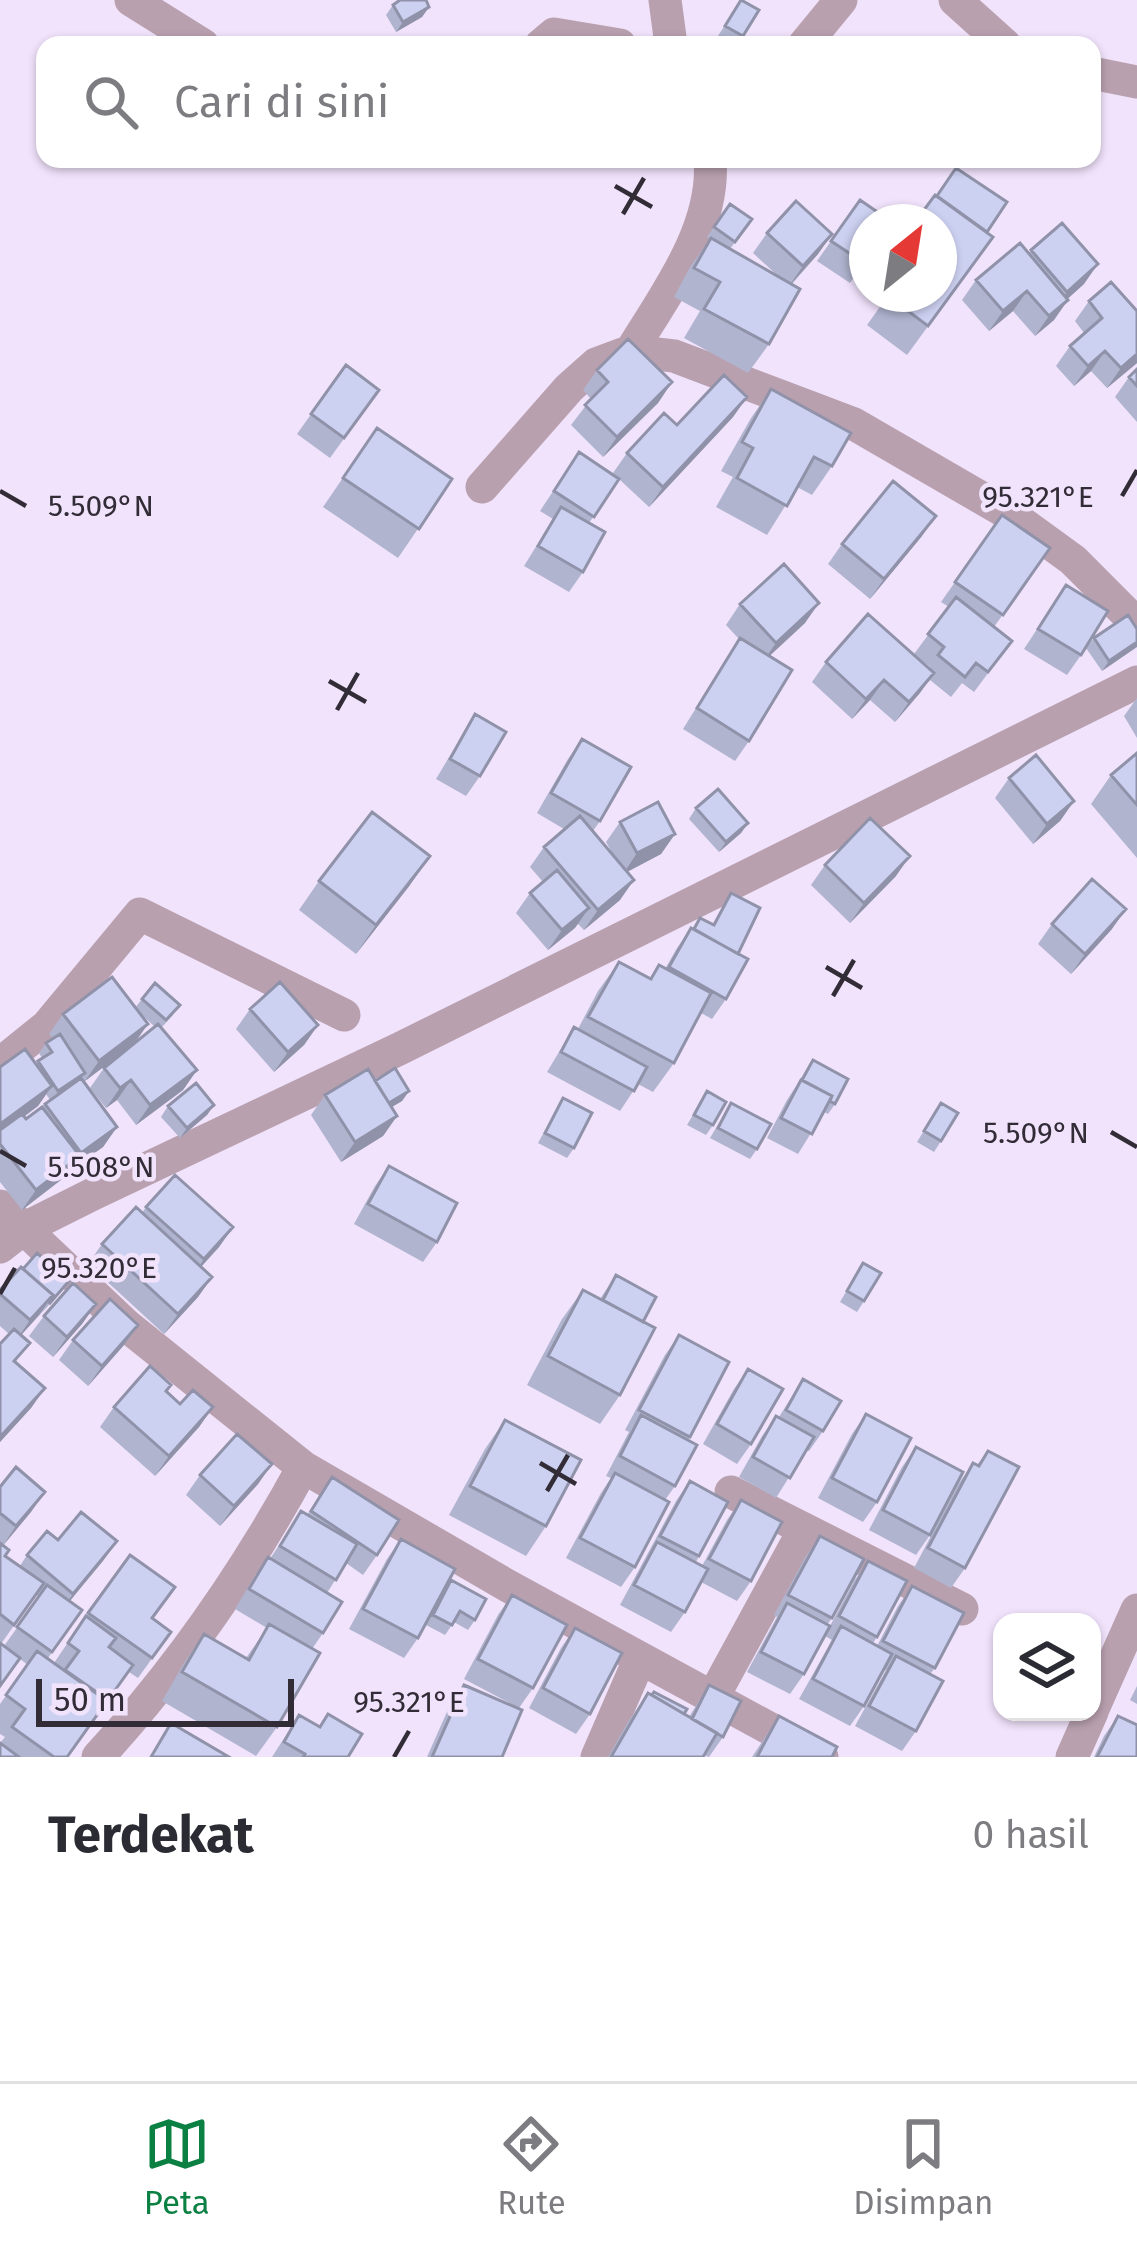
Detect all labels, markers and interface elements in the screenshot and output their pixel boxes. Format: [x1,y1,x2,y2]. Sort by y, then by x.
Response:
search box [36,36,1101,168]
icon: search [78,69,144,135]
text: Cari di sini [174,75,390,129]
north arrow [849,204,957,312]
text: 95.321°E [982,479,1094,515]
text: 5.509°N [48,488,154,524]
text: 5.509°N [983,1115,1089,1151]
text: 5.508°N [47,1149,155,1185]
text: 95.320°E [41,1250,157,1286]
map controls [993,1613,1101,1721]
button: layers [993,1613,1101,1721]
scale bar [36,1673,294,1726]
text: 50 m [54,1680,126,1720]
text: 95.321°E [353,1684,465,1720]
text: Terdekat [48,1804,254,1866]
text: 0 hasil [973,1812,1089,1858]
tab: Peta [144,2111,210,2223]
tab: Rute [497,2111,566,2223]
tab: Disimpan [853,2111,993,2223]

